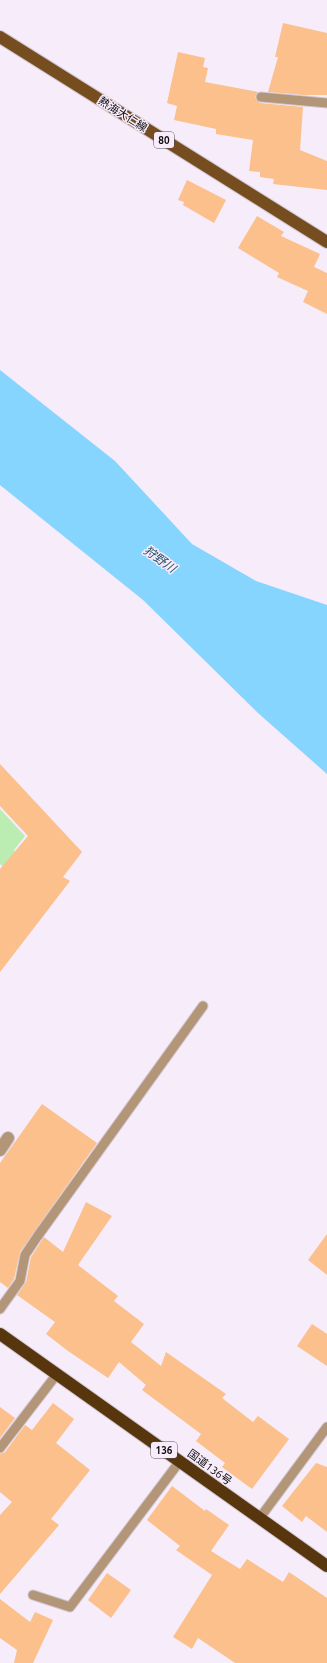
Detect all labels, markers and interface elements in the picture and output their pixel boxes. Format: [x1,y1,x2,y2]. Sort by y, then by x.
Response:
street label: 熱海大仁線 [96,94,150,134]
road number: 80 [154,132,174,148]
water label: 狩野川 [142,543,180,576]
road number: 136 [151,1442,177,1458]
street label: 国道136号 [186,1447,234,1487]

